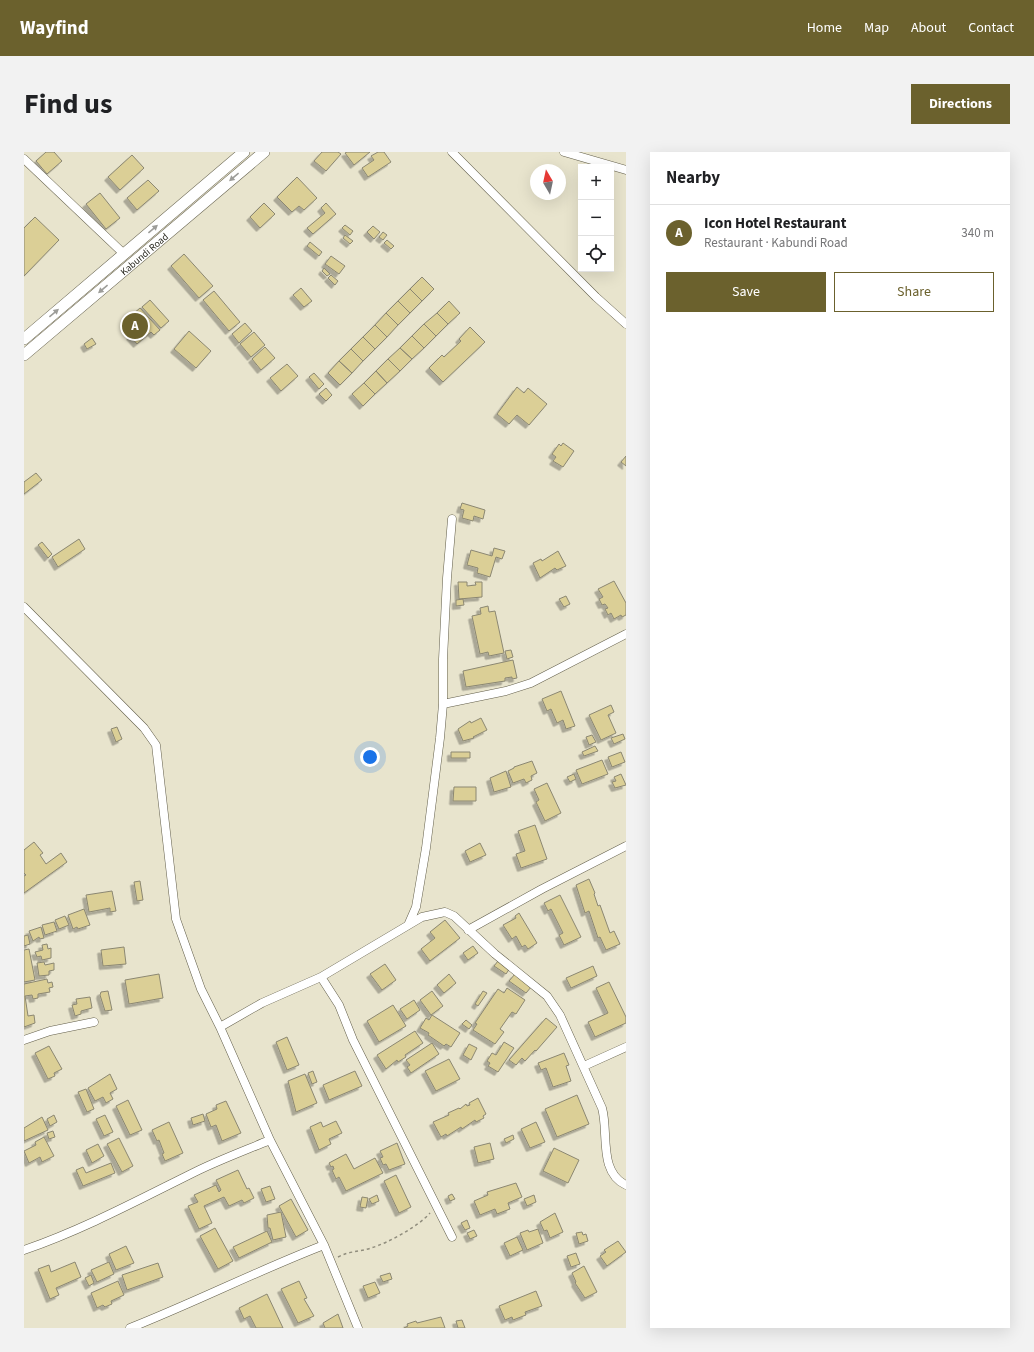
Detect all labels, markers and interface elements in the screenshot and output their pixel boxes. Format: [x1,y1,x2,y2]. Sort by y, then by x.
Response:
text: Wayfind [20,15,89,42]
text: Home [807,18,842,38]
text: Map [864,18,889,38]
text: About [911,18,946,38]
text: Contact [968,18,1014,38]
text: Find us [24,84,112,124]
button: Directions [911,84,1010,124]
north arrow [530,164,566,200]
map controls [578,164,614,272]
button: + [578,164,614,200]
text: Nearby [666,166,720,190]
one-way arrow [229,173,239,182]
button: − [578,200,614,236]
text: Icon Hotel Restaurant [704,213,846,234]
text: A [675,224,683,242]
text: 340 m [961,224,994,242]
one-way arrow [148,225,158,234]
street label: Kabundi Road [118,230,172,279]
text: Restaurant · Kabundi Road [704,234,848,252]
button: locate [578,236,614,272]
button: Save [666,272,826,312]
button: Share [834,272,994,312]
one-way arrow [97,284,108,293]
one-way arrow [48,309,59,318]
pin: A [122,311,148,341]
your location [360,747,380,767]

